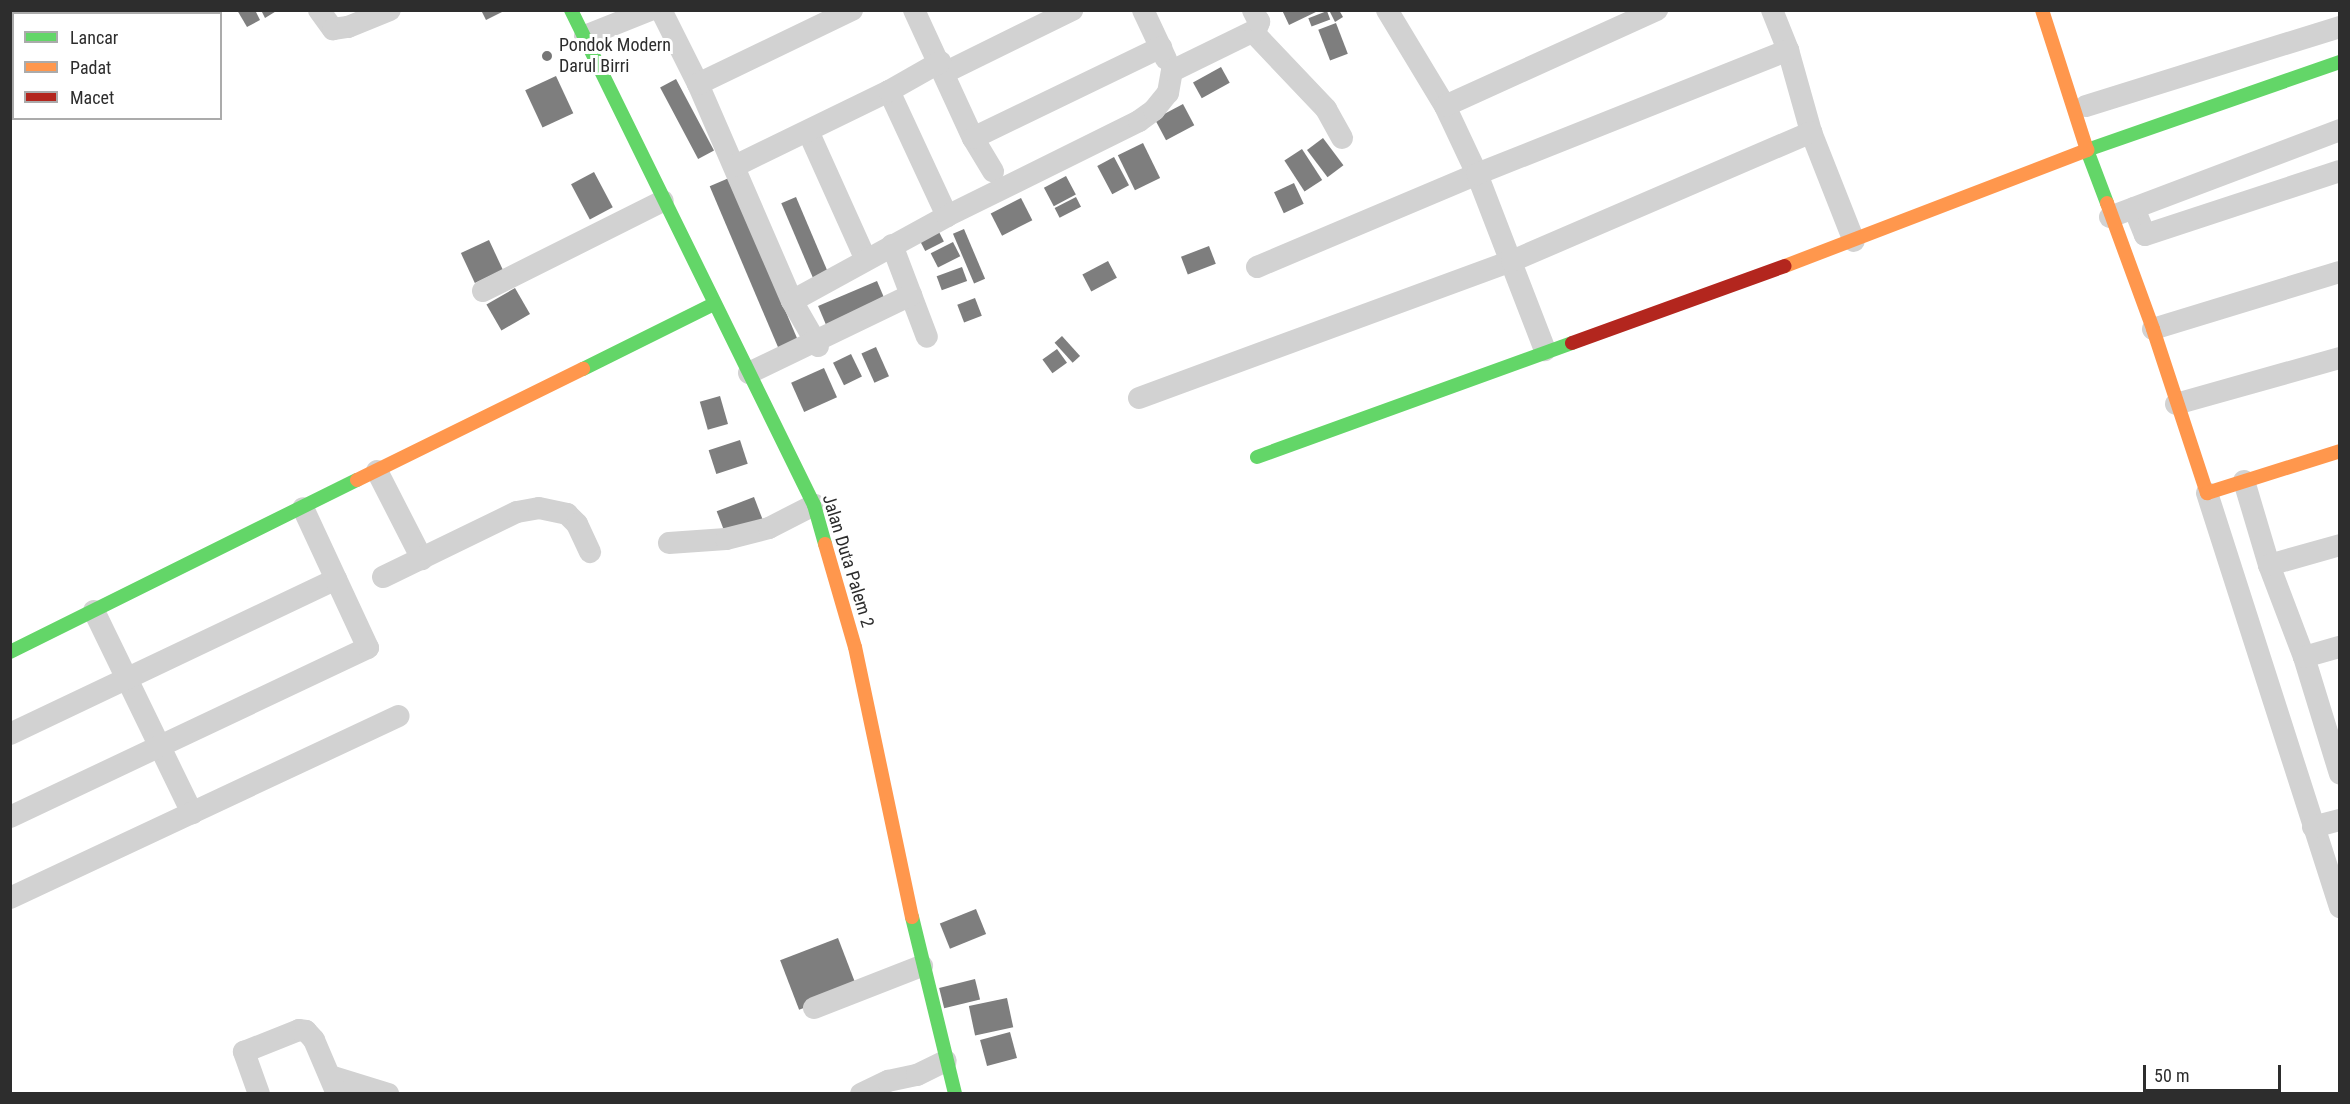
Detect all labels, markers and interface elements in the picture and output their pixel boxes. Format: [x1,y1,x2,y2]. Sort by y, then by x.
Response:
legend [12,12,222,120]
text: Lancar [70,27,118,48]
place label: Pondok Modern Darul Birri [559,35,671,78]
marker: Pondok Modern Darul Birri [540,49,554,63]
text: Padat [70,57,111,78]
text: Macet [70,87,114,108]
street label: Jalan Duta Palem 2 [818,492,878,630]
scale bar [2146,1053,2284,1091]
text: 50 m [2154,1065,2189,1086]

